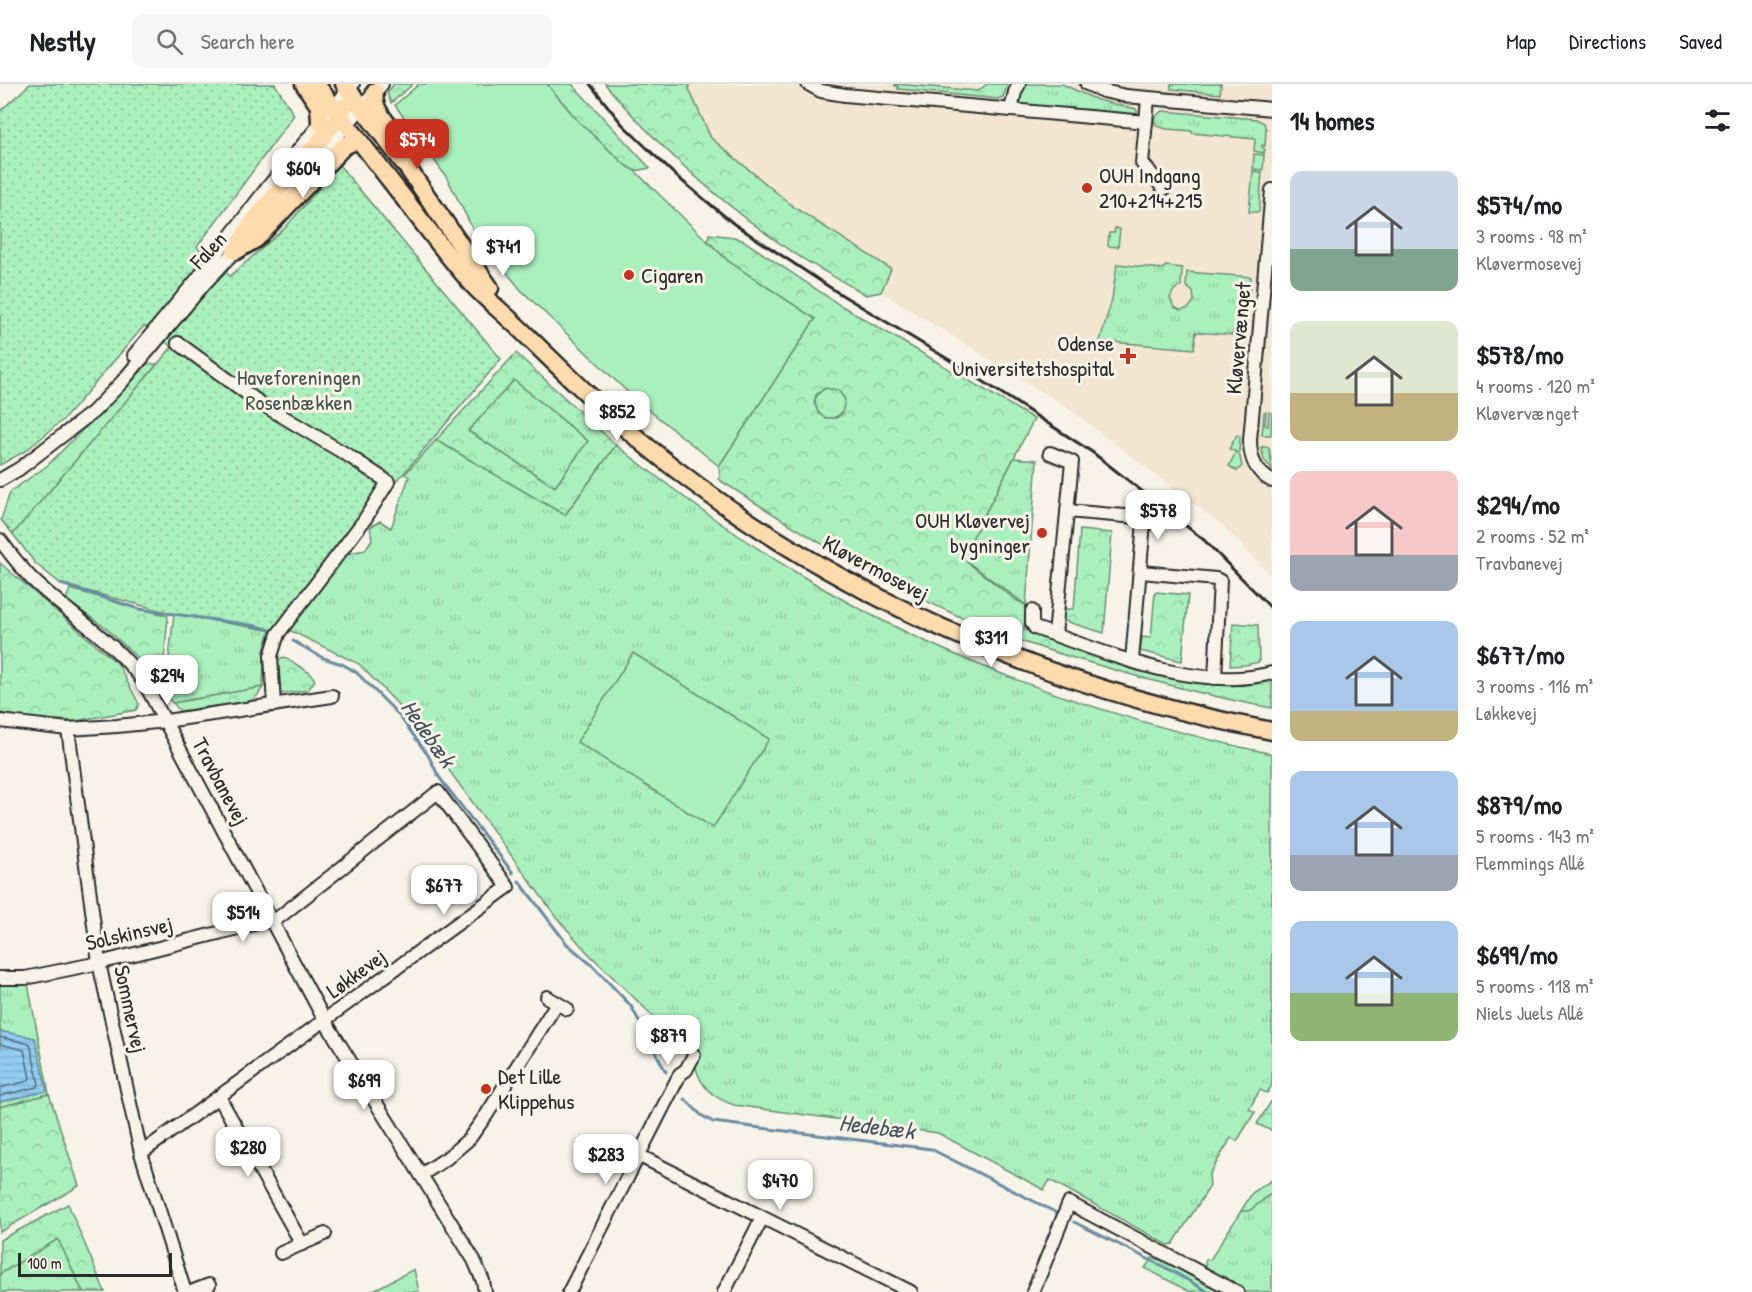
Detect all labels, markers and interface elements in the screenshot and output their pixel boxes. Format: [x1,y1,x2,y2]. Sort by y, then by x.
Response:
search box [132,14,552,68]
text: Nestly [30,22,96,60]
icon: search [153,25,186,58]
text: Search here [201,26,295,56]
text: Map [1506,27,1536,56]
text: Directions [1569,27,1646,56]
text: Saved [1679,27,1722,56]
text: 14 homes [1290,103,1375,138]
icon: filters [1701,104,1734,137]
pin: $574 [381,119,453,170]
text: $574 [399,125,435,152]
pin: $604 [267,148,339,199]
text: $604 [286,154,320,181]
place label: OUH Indgang 210+214+215 [1099,160,1202,215]
marker: OUH Indgang 210+214+215 [1080,181,1094,195]
text: $574/mo [1476,187,1562,222]
icon: home [1338,195,1410,267]
text: 3 rooms · 98 m² [1476,222,1587,249]
street label: Falen [182,225,233,276]
pin: $741 [467,226,539,277]
text: $741 [486,232,520,259]
text: Kløvermosevej [1476,249,1582,276]
place label: Cigaren [641,260,704,290]
marker: Cigaren [622,268,636,282]
street label: Kløvervænget [1218,280,1258,395]
place label: Odense Universitetshospital [952,328,1114,383]
text: $578/mo [1476,337,1563,372]
icon: home [1338,345,1410,417]
marker: Odense Universitetshospital [1119,347,1137,365]
park label: Haveforeningen Rosenbækken [237,362,361,417]
text: 4 rooms · 120 m² [1476,372,1595,399]
pin: $852 [581,391,653,442]
text: $852 [599,397,635,424]
text: Kløvervænget [1476,399,1578,426]
text: $294/mo [1476,487,1560,522]
pin: $578 [1122,490,1194,541]
icon: home [1338,495,1410,567]
text: $578 [1139,496,1177,523]
place label: OUH Kløvervej bygninger [915,505,1031,560]
text: 2 rooms · 52 m² [1476,522,1589,549]
marker: OUH Kløvervej bygninger [1035,526,1049,540]
street label: Kløvermosevej [818,527,934,609]
text: Travbanevej [1476,549,1563,576]
pin: $311 [955,617,1027,668]
text: $311 [974,623,1008,650]
text: $677/mo [1476,637,1564,672]
icon: home [1338,645,1410,717]
pin: $294 [131,655,203,706]
text: $294 [150,661,184,688]
text: 3 rooms · 116 m² [1476,672,1593,699]
water label: Hedebæk [394,693,465,775]
text: Løkkevej [1476,699,1537,726]
street label: Travbanevej [185,732,257,830]
text: $879/mo [1476,787,1562,822]
icon: home [1338,795,1410,867]
text: 5 rooms · 143 m² [1476,822,1594,849]
text: Flemmings Allé [1476,849,1585,876]
pin: $677 [408,865,480,916]
text: $677 [425,871,463,898]
pin: $514 [207,892,279,943]
text: $514 [226,898,260,925]
street label: Solskinsvej [83,908,175,958]
text: $699/mo [1476,937,1558,972]
street label: Løkkevej [320,941,392,1005]
icon: home [1338,945,1410,1017]
street label: Sommervej [107,962,155,1056]
text: 5 rooms · 118 m² [1476,972,1593,999]
text: Niels Juels Allé [1476,999,1584,1026]
pin: $879 [632,1015,704,1066]
text: $879 [650,1021,686,1048]
pin: $699 [328,1060,400,1111]
place label: Det Lille Klippehus [498,1061,574,1116]
text: $699 [348,1066,380,1093]
marker: Det Lille Klippehus [479,1082,493,1096]
water label: Hedebæk [837,1105,919,1147]
pin: $280 [212,1127,284,1178]
text: $280 [229,1133,267,1160]
pin: $283 [570,1134,642,1185]
text: $283 [587,1140,625,1167]
pin: $470 [744,1160,816,1211]
text: $470 [762,1166,798,1193]
scale bar [18,1250,172,1278]
text: 100 m [27,1252,62,1274]

